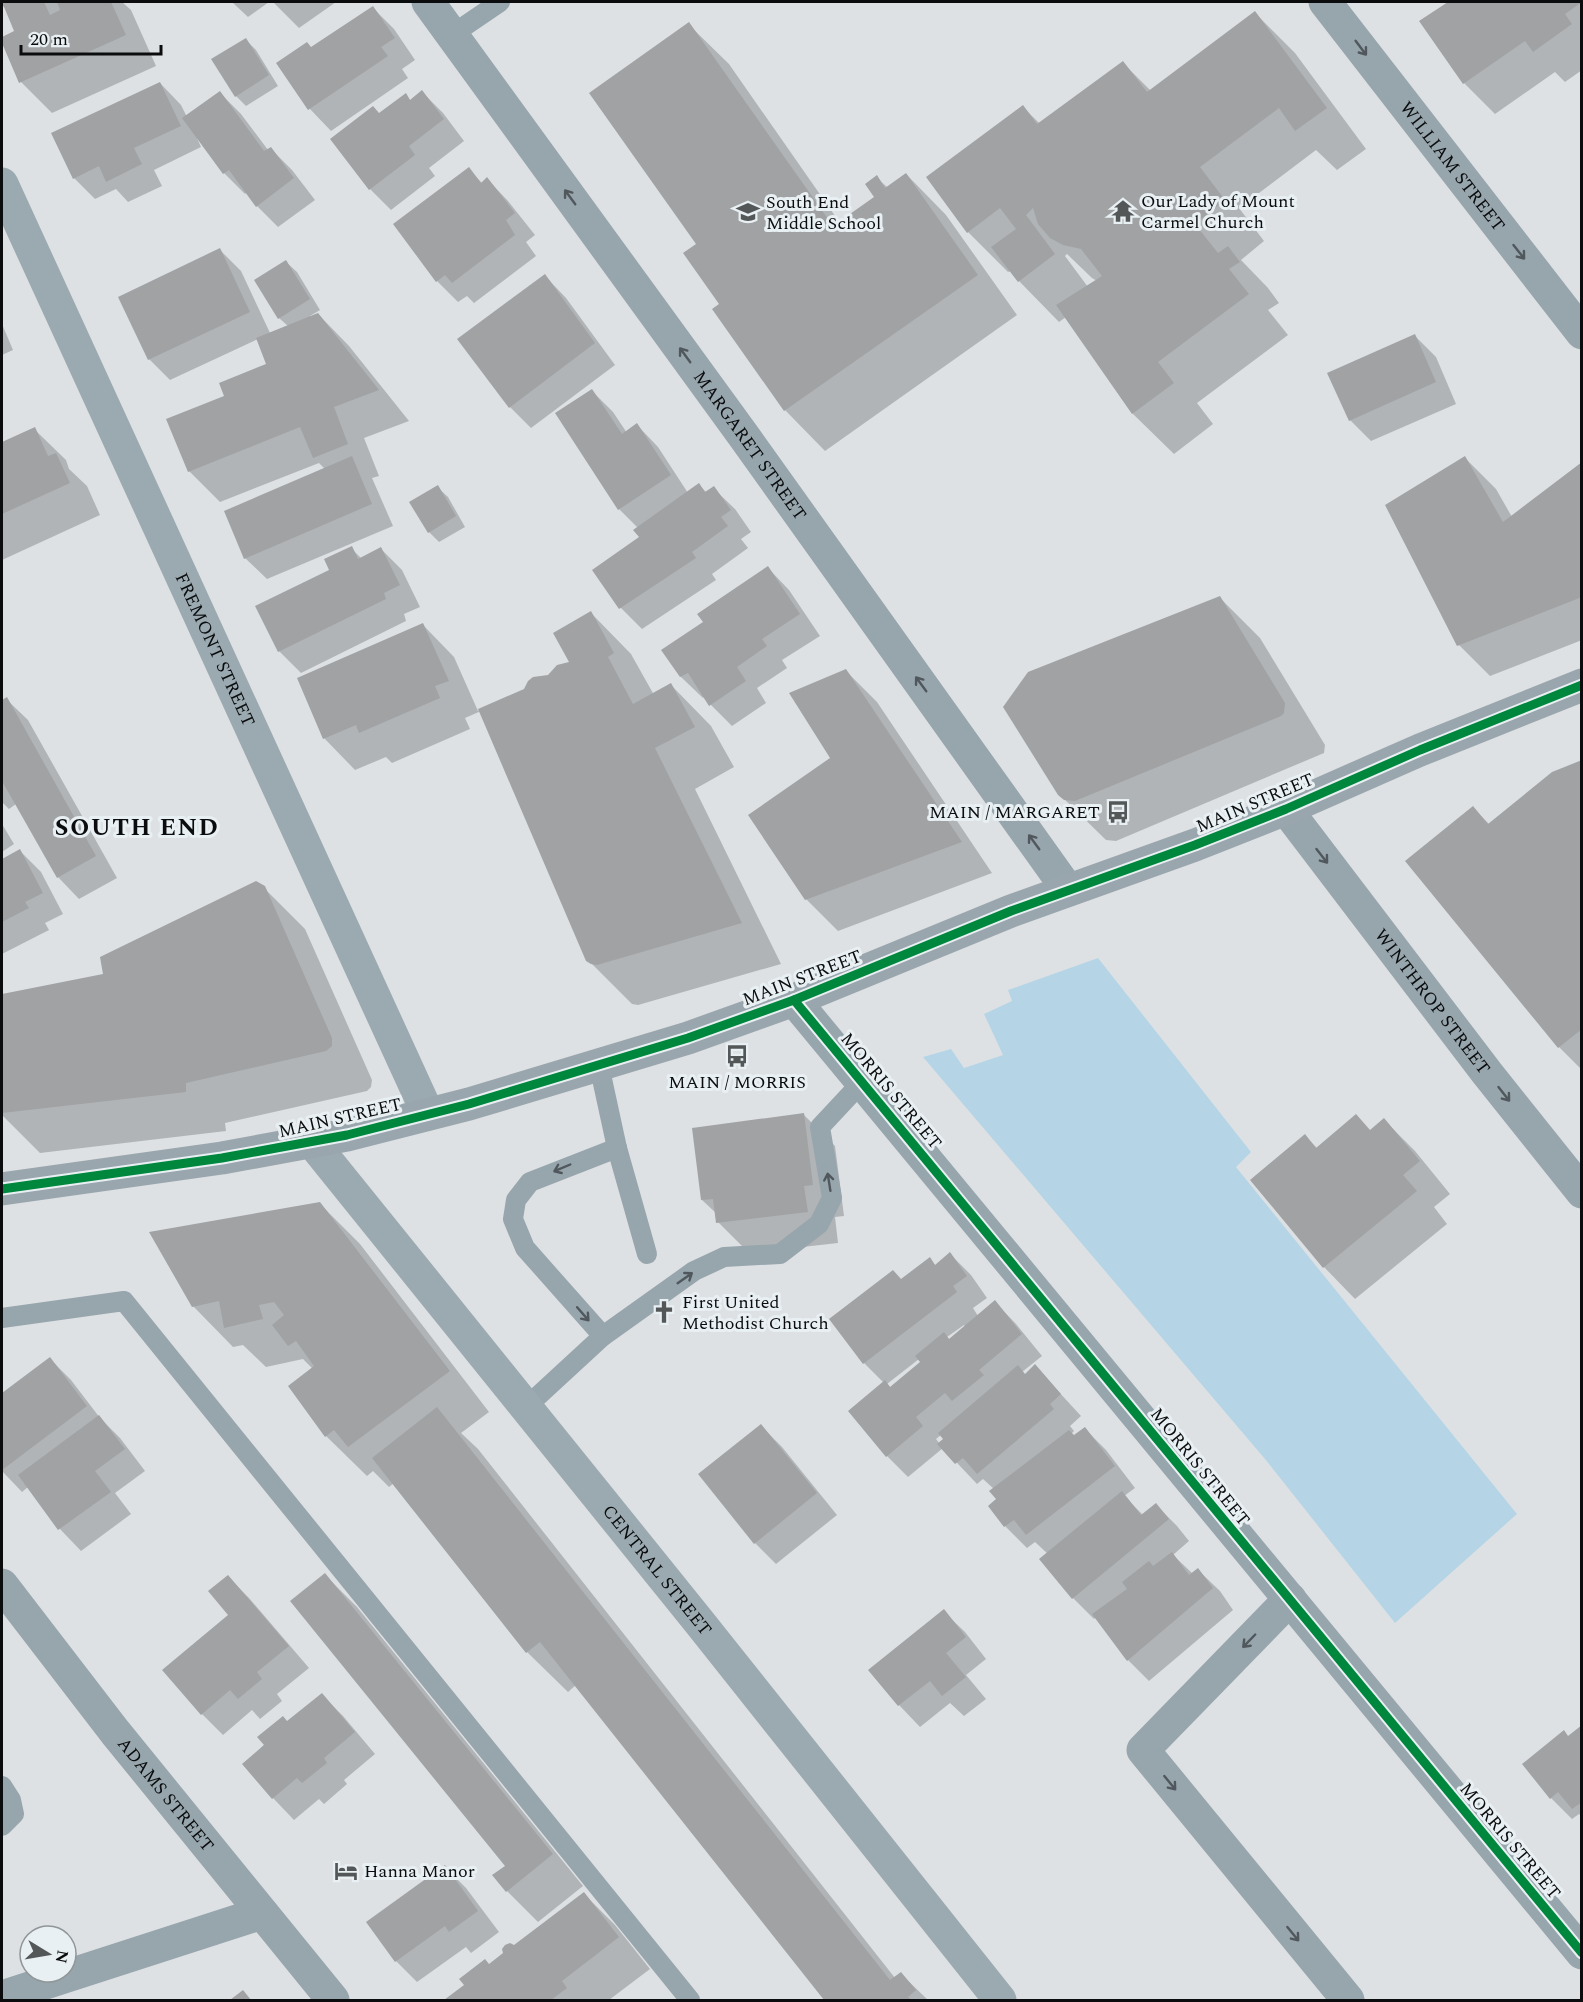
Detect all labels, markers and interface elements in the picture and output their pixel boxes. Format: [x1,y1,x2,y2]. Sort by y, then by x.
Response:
scale bar [21,18,160,56]
text: 20 m [30,26,68,53]
one-way arrow [1354,40,1367,56]
street label: WILLIAM STREET [1393,95,1512,237]
place label: Our Lady of Mount Carmel Church [1141,188,1295,236]
one-way arrow [564,189,576,205]
place label: South End Middle School [766,189,881,237]
temple icon: Our Lady of Mount Carmel Church [1110,198,1136,224]
school or university icon: South End Middle School [735,199,761,225]
one-way arrow [1512,244,1525,260]
one-way arrow [678,347,691,363]
street label: MARGARET STREET [687,365,813,526]
street label: FREMONT STREET [168,568,262,731]
one-way arrow [915,676,927,692]
street label: MAIN STREET [1192,766,1318,840]
place label: MAIN / MARGARET [929,799,1100,826]
bus stop icon: MAIN / MARGARET [1105,799,1131,825]
district label: SOUTH END [55,810,219,846]
one-way arrow [1028,835,1040,851]
one-way arrow [1315,847,1328,863]
street label: WINTHROP STREET [1368,923,1497,1080]
street label: MAIN STREET [738,943,866,1013]
street label: MORRIS STREET [834,1026,948,1156]
bus stop icon: MAIN / MORRIS [724,1043,750,1069]
place label: MAIN / MORRIS [668,1069,806,1096]
one-way arrow [1497,1086,1510,1102]
street label: MAIN STREET [276,1091,404,1145]
one-way arrow [553,1164,571,1175]
one-way arrow [823,1173,834,1193]
one-way arrow [676,1272,692,1284]
place label: First United Methodist Church [682,1289,829,1337]
church icon: First United Methodist Church [651,1299,677,1325]
one-way arrow [576,1306,590,1321]
street label: MORRIS STREET [1144,1402,1256,1532]
street label: CENTRAL STREET [596,1499,719,1642]
one-way arrow [1242,1634,1257,1649]
street label: ADAMS STREET [111,1731,221,1858]
one-way arrow [1163,1775,1176,1791]
street label: MORRIS STREET [1453,1776,1567,1906]
hotel icon: Hanna Manor [333,1858,359,1884]
place label: Hanna Manor [364,1858,475,1885]
north arrow [18,1924,78,1984]
one-way arrow [1287,1926,1300,1942]
text: N [49,1948,75,1965]

